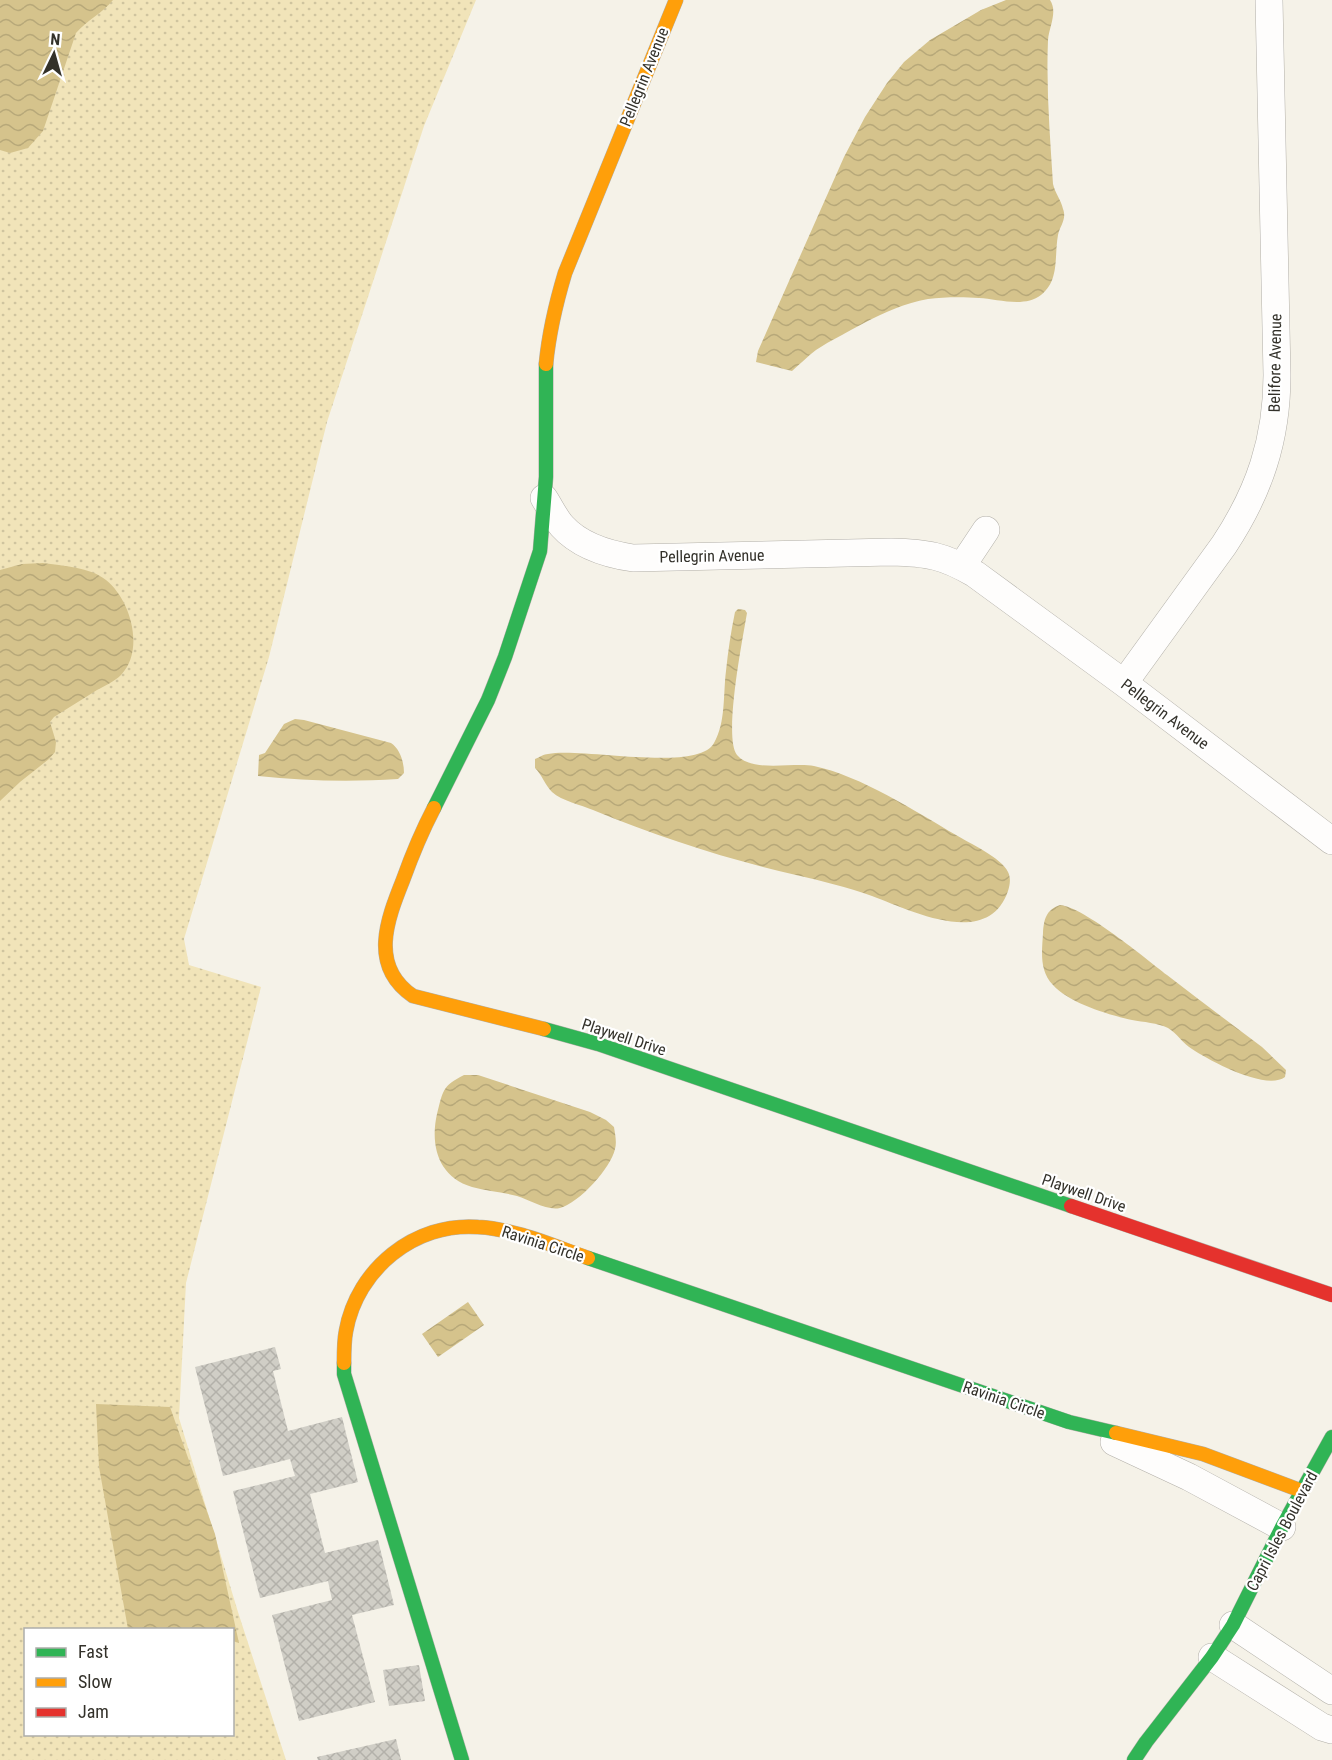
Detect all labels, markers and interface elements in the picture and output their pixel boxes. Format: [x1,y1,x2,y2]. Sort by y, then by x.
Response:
north arrow [24,24,84,84]
street label: Pellegrin Avenue [616,25,672,129]
text: N [50,30,61,49]
street label: Belifore Avenue [1265,314,1285,412]
street label: Pellegrin Avenue [659,546,765,566]
street label: Pellegrin Avenue [1117,675,1213,753]
street label: Playwell Drive [579,1014,669,1060]
street label: Playwell Drive [1039,1170,1129,1216]
street label: Ravinia Circle [499,1222,587,1266]
street label: Ravinia Circle [961,1377,1047,1423]
street label: Capri Isles Boulevard [1242,1468,1322,1594]
legend [24,1628,234,1736]
text: Fast [78,1641,109,1662]
text: Slow [78,1671,113,1692]
text: Jam [78,1701,109,1722]

